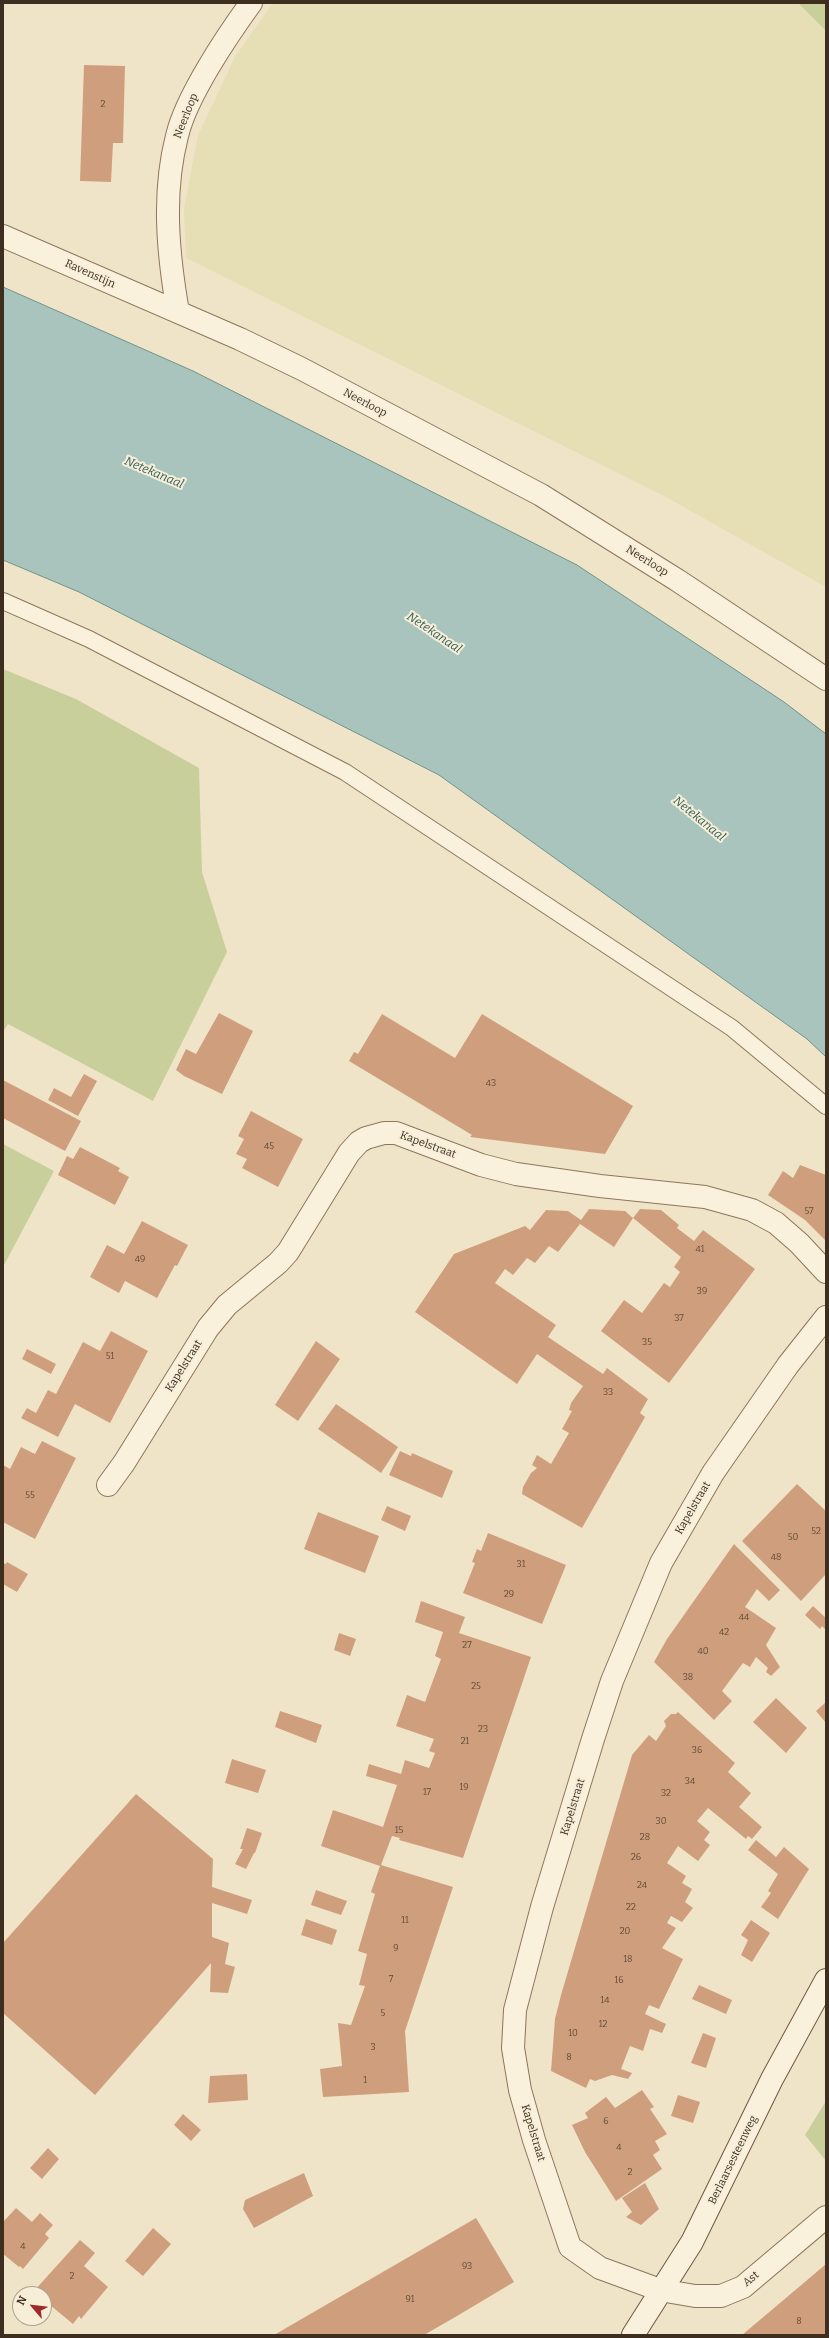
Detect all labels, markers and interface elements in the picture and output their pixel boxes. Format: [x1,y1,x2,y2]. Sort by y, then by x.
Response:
street label: Neerloop [171,91,201,141]
house number: 2 [101,99,105,109]
street label: Ravenstijn [63,257,117,291]
street label: Neerloop [341,386,389,420]
water label: Netekanaal [122,454,186,492]
street label: Neerloop [623,543,671,579]
water label: Netekanaal [404,609,464,657]
water label: Netekanaal [670,794,728,844]
house number: 43 [486,1078,496,1088]
street label: Kapelstraat [398,1129,458,1161]
house number: 45 [264,1141,274,1151]
house number: 57 [804,1206,814,1216]
house number: 41 [696,1244,704,1254]
house number: 49 [135,1254,145,1264]
house number: 39 [697,1286,707,1296]
house number: 37 [674,1313,684,1323]
house number: 35 [642,1337,652,1347]
street label: Kapelstraat [163,1338,205,1394]
house number: 51 [106,1351,114,1361]
house number: 33 [603,1387,613,1397]
street label: Kapelstraat [673,1479,713,1537]
house number: 55 [25,1490,35,1500]
house number: 52 [811,1526,821,1536]
house number: 50 [788,1532,798,1542]
house number: 48 [771,1552,781,1562]
house number: 31 [517,1559,525,1569]
house number: 29 [504,1589,514,1599]
house number: 44 [739,1612,749,1622]
house number: 42 [719,1627,729,1637]
house number: 27 [462,1640,472,1650]
house number: 40 [697,1646,709,1656]
house number: 38 [683,1672,693,1682]
house number: 25 [471,1681,481,1691]
house number: 23 [478,1724,488,1734]
house number: 21 [461,1736,469,1746]
house number: 36 [692,1745,702,1755]
house number: 34 [685,1776,695,1786]
street label: Kapelstraat [558,1777,588,1837]
house number: 19 [460,1782,468,1792]
house number: 17 [423,1787,431,1797]
house number: 32 [661,1788,671,1798]
house number: 30 [656,1816,666,1826]
house number: 15 [395,1825,403,1835]
house number: 28 [640,1832,650,1842]
house number: 26 [631,1852,641,1862]
house number: 24 [637,1880,647,1890]
house number: 22 [626,1902,636,1912]
house number: 11 [401,1915,409,1925]
house number: 20 [620,1926,630,1936]
house number: 9 [393,1943,399,1953]
house number: 18 [623,1954,633,1964]
house number: 7 [389,1974,393,1984]
house number: 16 [615,1975,623,1985]
house number: 14 [601,1995,609,2005]
house number: 5 [381,2008,385,2018]
house number: 12 [599,2019,607,2029]
house number: 10 [568,2028,578,2038]
house number: 3 [370,2042,376,2052]
house number: 8 [566,2052,572,2062]
house number: 1 [363,2075,367,2085]
street label: Kapelstraat [518,2103,548,2163]
street label: Berlaarsesteenweg [706,2113,760,2207]
house number: 6 [603,2116,609,2126]
house number: 4 [616,2142,622,2152]
house number: 2 [628,2167,632,2177]
house number: 4 [20,2241,26,2251]
house number: 93 [462,2261,472,2271]
street label: Ast [740,2269,762,2289]
house number: 2 [70,2271,74,2281]
north arrow [12,2286,52,2326]
text: N [14,2294,30,2307]
house number: 91 [406,2294,414,2304]
house number: 8 [796,2316,802,2326]

